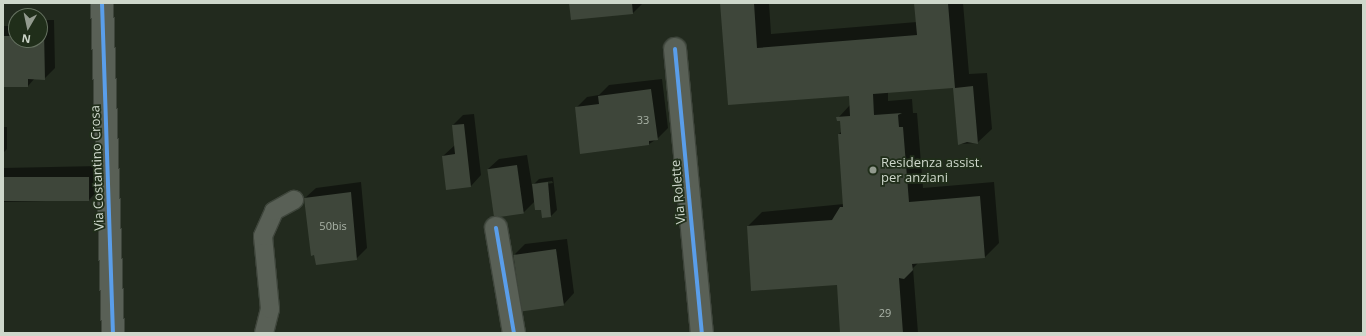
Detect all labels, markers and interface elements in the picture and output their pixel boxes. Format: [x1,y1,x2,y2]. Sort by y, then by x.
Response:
north arrow [8,8,48,48]
text: N [21,31,32,47]
street label: Via Costantino Crosa [87,105,107,231]
house number: 33 [637,113,649,127]
place label: Residenza assist. per anziani [881,155,983,186]
street label: Via Rolette [667,159,689,225]
marker: Residenza assist. per anziani [868,165,878,175]
house number: 50bis [319,219,347,233]
house number: 29 [879,306,891,320]

